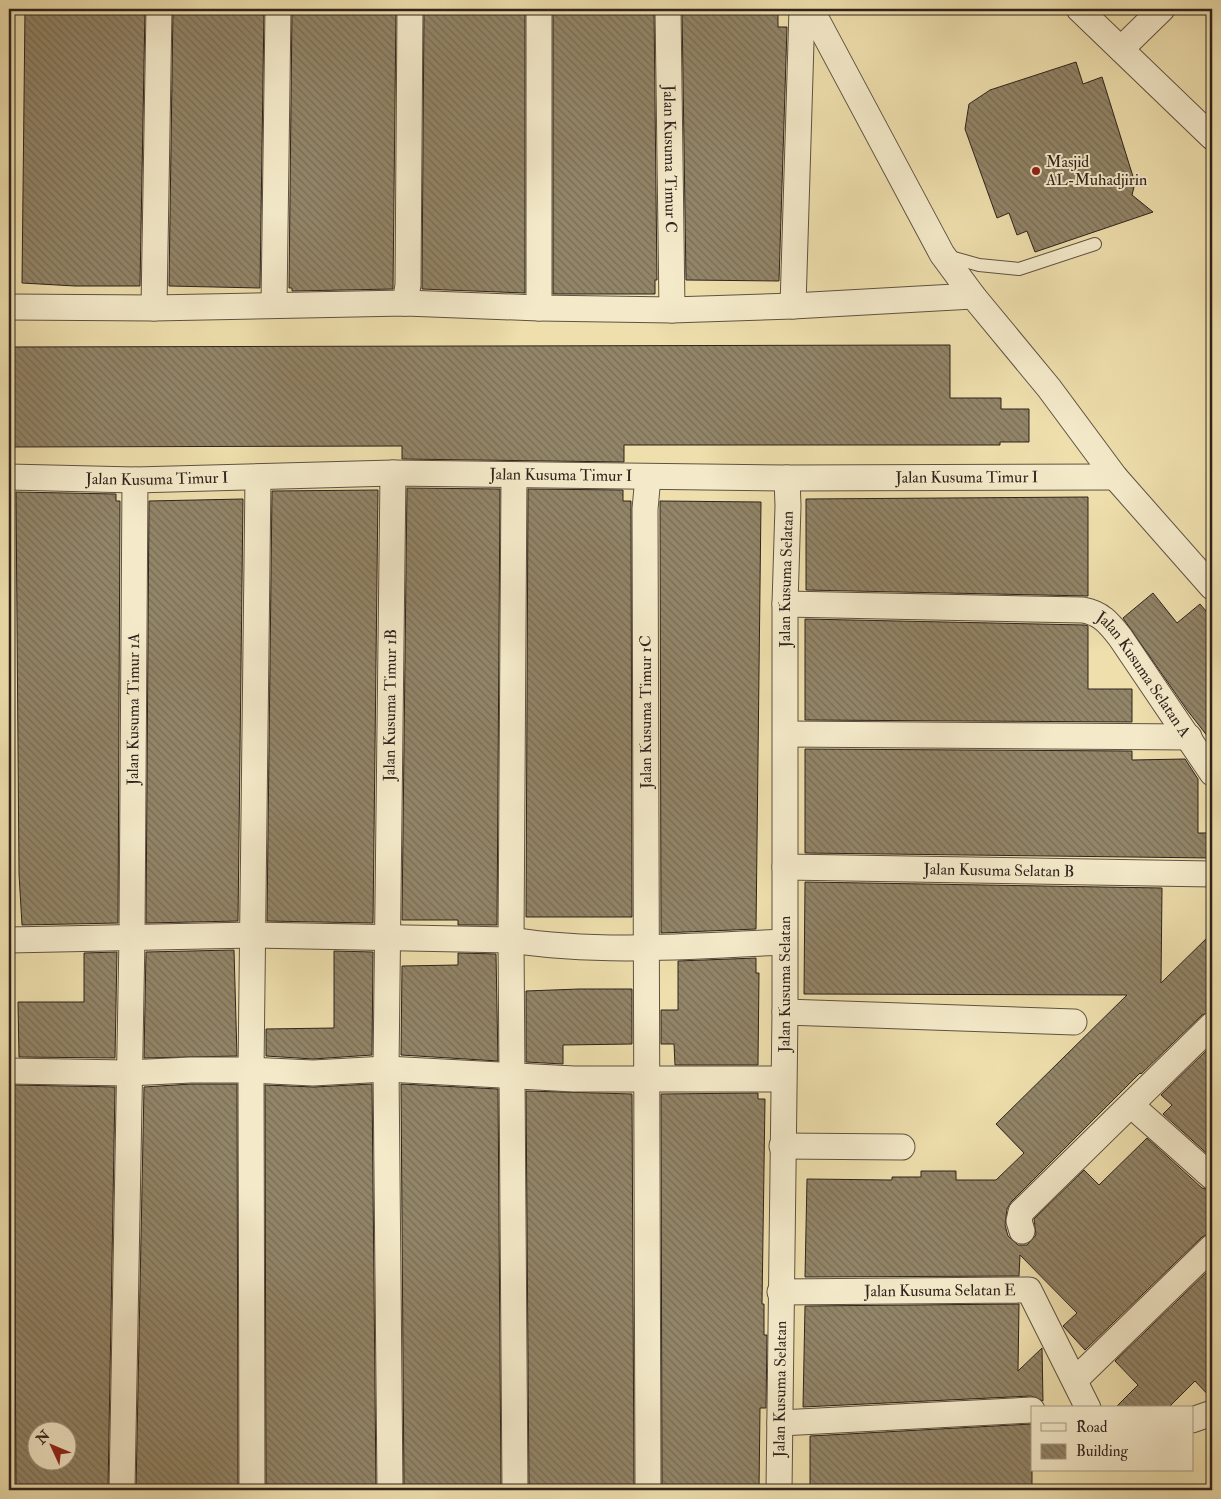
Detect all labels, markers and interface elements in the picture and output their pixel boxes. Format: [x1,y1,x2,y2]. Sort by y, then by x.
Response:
street label: Jalan Kusuma Timur C [658,84,681,233]
place label: Masjid AL-Muhadjirin [1045,152,1147,190]
marker: Masjid AL-Muhadjirin [1030,165,1042,177]
street label: Jalan Kusuma Timur I [488,464,632,486]
street label: Jalan Kusuma Timur I [84,467,229,490]
street label: Jalan Kusuma Timur I [894,467,1038,489]
street label: Jalan Kusuma Selatan [775,510,798,648]
street label: Jalan Kusuma Selatan A [1091,606,1195,741]
street label: Jalan Kusuma Timur 1B [379,629,401,782]
street label: Jalan Kusuma Timur 1A [123,633,144,786]
street label: Jalan Kusuma Timur 1C [636,635,657,790]
street label: Jalan Kusuma Selatan B [923,859,1074,882]
street label: Jalan Kusuma Selatan [774,916,796,1054]
street label: Jalan Kusuma Selatan E [863,1280,1016,1302]
street label: Jalan Kusuma Selatan [769,1321,791,1458]
legend [1031,1406,1194,1472]
text: Road [1076,1418,1108,1437]
north arrow [28,1422,78,1472]
text: N [32,1427,54,1448]
text: Building [1076,1442,1128,1461]

